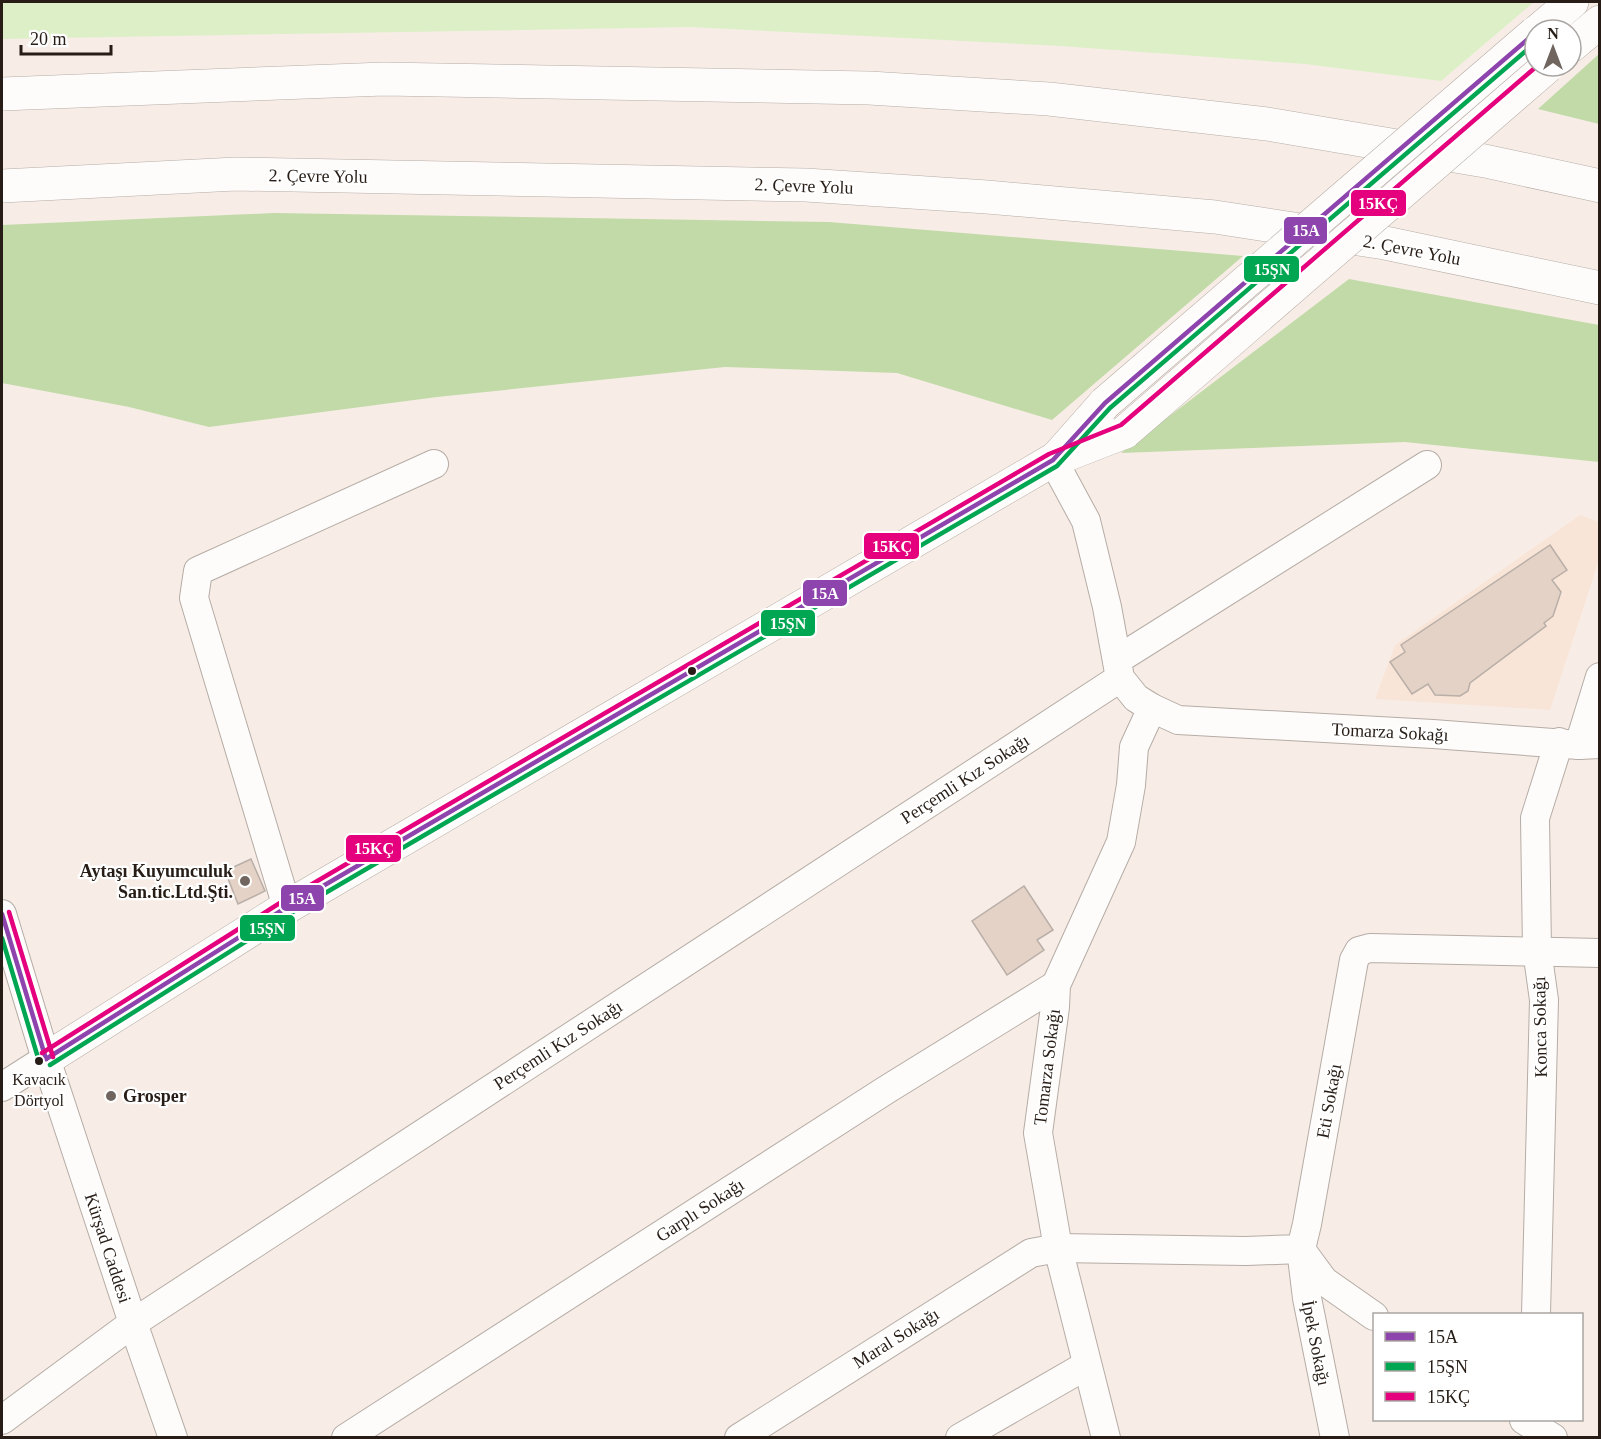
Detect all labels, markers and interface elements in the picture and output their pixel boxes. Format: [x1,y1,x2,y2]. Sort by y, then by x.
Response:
scale bar [21,18,111,56]
north arrow [1523,18,1583,78]
text: N [1547,25,1559,42]
text: 20 m [30,29,67,49]
street label: 2. Çevre Yolu [268,165,368,187]
street label: 2. Çevre Yolu [754,174,854,198]
line badge: 15KÇ [1350,189,1407,217]
text: 15KÇ [1358,195,1398,213]
line badge: 15A [1283,216,1328,245]
text: 15A [1292,222,1320,239]
street label: 2. Çevre Yolu [1361,231,1463,269]
line badge: 15ŞN [1243,255,1300,283]
text: 15ŞN [1254,261,1291,279]
line badge: 15KÇ [863,532,920,560]
text: 15KÇ [872,538,912,556]
line badge: 15A [802,579,848,607]
text: 15A [811,585,839,602]
line badge: 15ŞN [760,609,816,637]
text: 15ŞN [770,615,807,633]
unlabelled marker [686,665,698,677]
street label: Tomarza Sokağı [1331,719,1449,745]
street label: Perçemli Kız Sokağı [897,730,1033,828]
line badge: 15KÇ [345,834,402,863]
text: 15KÇ [354,840,394,858]
place label: Aytaşı Kuyumculuk San.tic.Ltd.Şti. [80,861,233,902]
marker: Aytaşı Kuyumculuk San.tic.Ltd.Şti. [238,874,252,888]
line badge: 15A [280,884,325,912]
text: 15A [288,890,316,907]
line badge: 15ŞN [239,914,296,942]
text: 15ŞN [249,920,286,938]
street label: Konca Sokağı [1529,976,1551,1078]
street label: Perçemli Kız Sokağı [490,996,626,1094]
street label: Tomarza Sokağı [1030,1008,1064,1126]
marker: Kavacık Dörtyol [33,1055,45,1067]
street label: Eti Sokağı [1313,1062,1345,1140]
place label: Kavacık Dörtyol [12,1071,66,1110]
place label: Grosper [123,1086,187,1106]
marker: Grosper [104,1089,118,1103]
street label: Garplı Sokağı [652,1174,748,1246]
street label: Kürşad Caddesi [81,1190,135,1306]
street label: İpek Sokağı [1298,1299,1334,1387]
street label: Maral Sokağı [849,1304,943,1372]
legend [1373,1313,1583,1421]
text: 15A [1427,1327,1458,1347]
text: 15ŞN [1427,1357,1468,1377]
text: 15KÇ [1427,1387,1470,1407]

